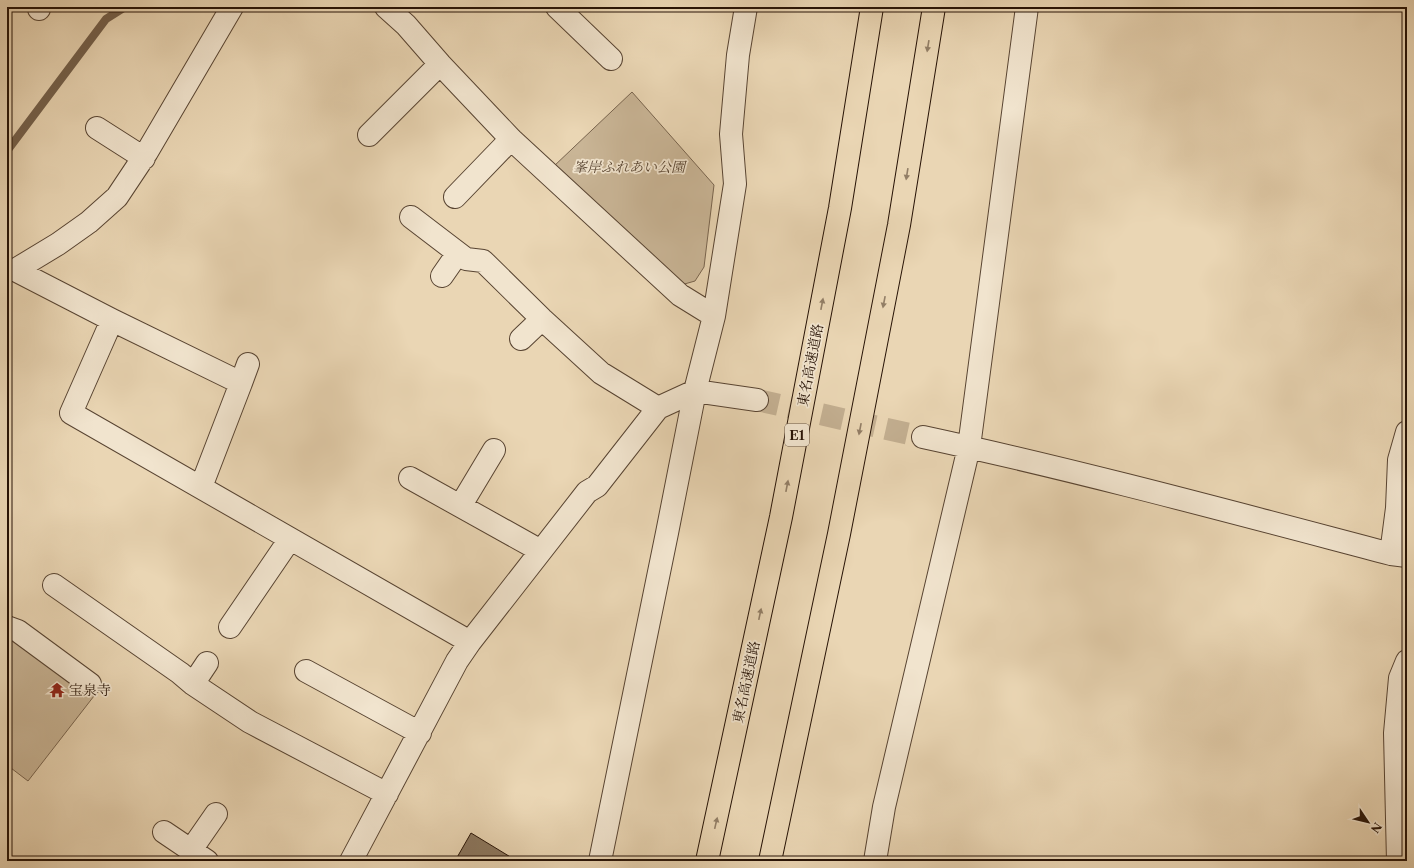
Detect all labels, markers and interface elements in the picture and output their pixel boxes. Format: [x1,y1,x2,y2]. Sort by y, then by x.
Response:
one-way arrow [925,39,931,52]
park label: 峯岸ふれあい公園 [573,158,687,176]
one-way arrow [904,168,910,180]
one-way arrow [881,296,887,308]
one-way arrow [819,298,825,310]
street label: 東名高速道路 [793,322,827,408]
one-way arrow [856,423,862,436]
road number: E1 [785,424,809,446]
one-way arrow [784,480,790,493]
one-way arrow [758,608,764,620]
street label: 東名高速道路 [728,639,764,725]
temple icon: 宝泉寺 [48,681,66,699]
place label: 宝泉寺 [69,681,111,699]
north arrow [1348,802,1388,842]
one-way arrow [713,817,719,829]
text: N [1367,820,1385,836]

